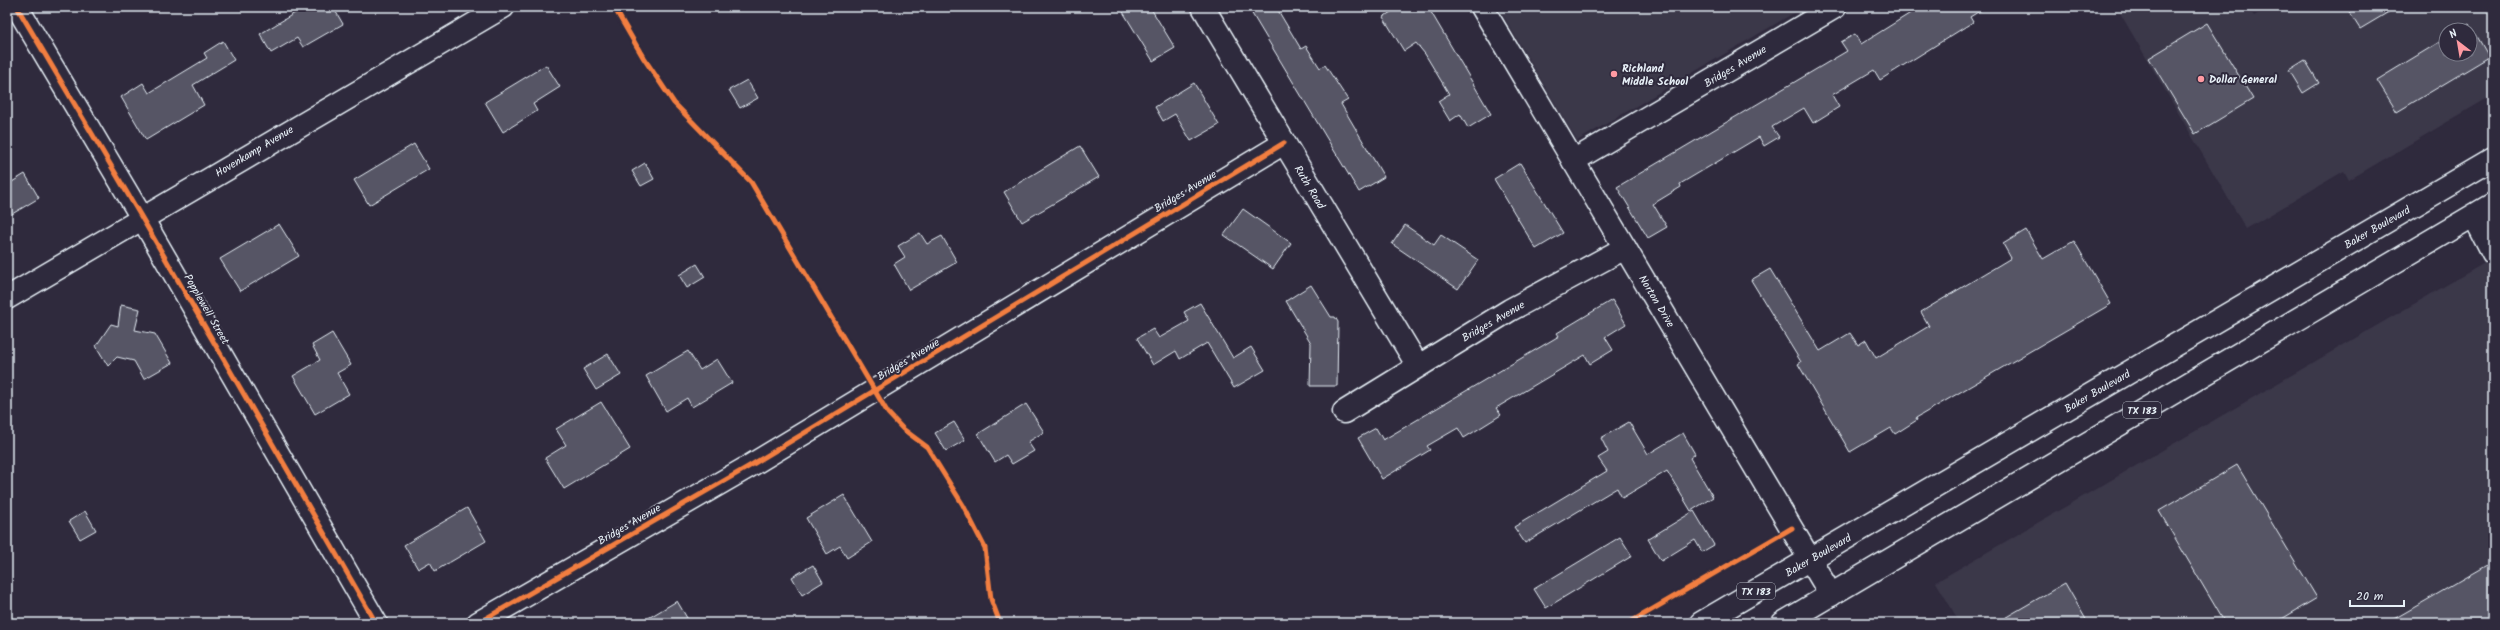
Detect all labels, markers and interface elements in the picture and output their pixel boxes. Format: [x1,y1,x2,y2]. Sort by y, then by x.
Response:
north arrow [2438,22,2478,62]
text: N [2446,25,2461,44]
street label: Bridges Avenue [1701,41,1770,93]
place label: Richland Middle School [1622,60,1688,91]
marker: Richland Middle School [1609,69,1619,79]
place label: Dollar General [2209,71,2277,89]
marker: Dollar General [2196,74,2206,84]
street label: Hovenkamp Avenue [212,121,297,182]
street label: Ruth Road [1289,162,1330,213]
street label: Bridges Avenue [1151,166,1220,218]
street label: Baker Boulevard [2341,201,2415,254]
street label: Popplewell Street [179,271,234,349]
street label: Norton Drive [1633,272,1679,331]
street label: Bridges Avenue [1459,296,1529,347]
street label: Bridges Avenue [874,334,943,386]
street label: Baker Boulevard [2061,365,2135,418]
road number: TX 183 [2123,402,2161,418]
street label: Bridges Avenue [595,499,665,550]
street label: Baker Boulevard [1782,529,1856,582]
scale bar [2350,582,2404,608]
road number: TX 183 [1737,583,1775,599]
text: 20 m [2356,587,2384,606]

